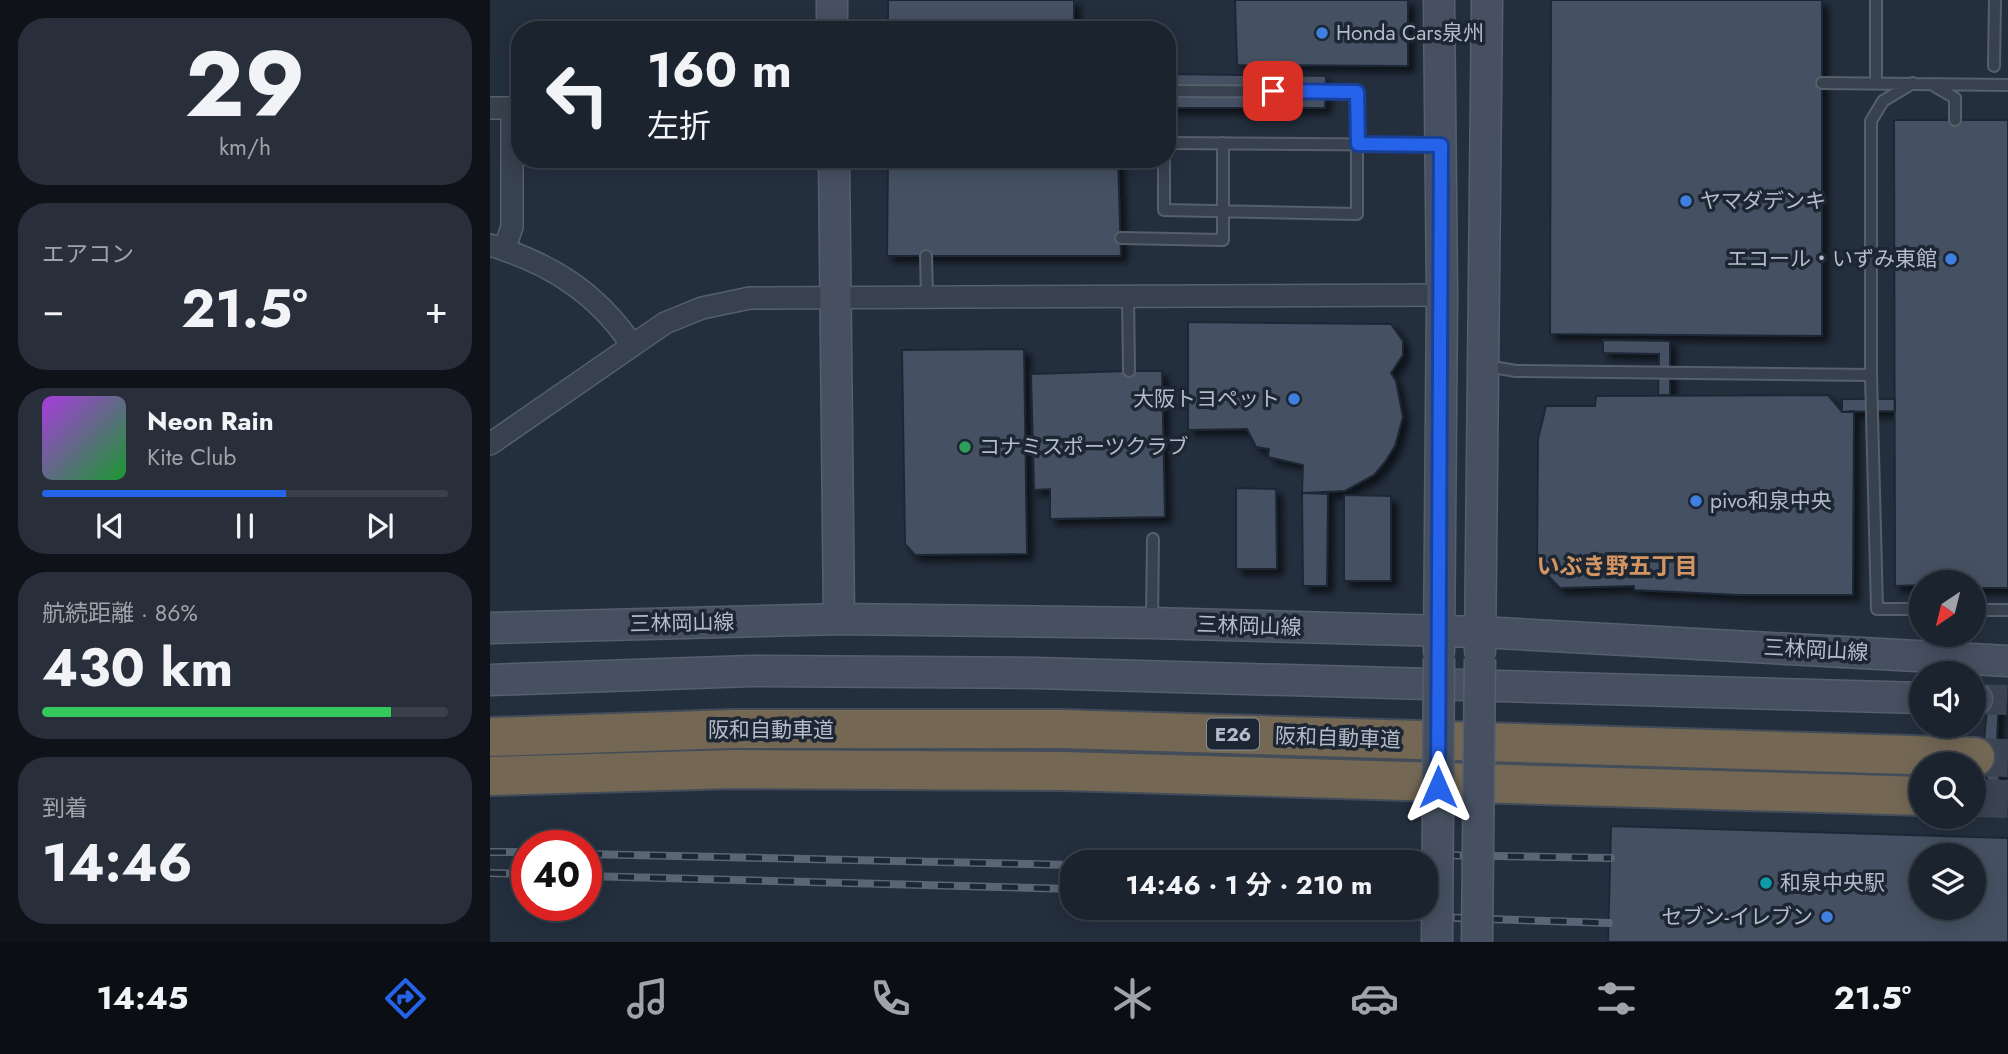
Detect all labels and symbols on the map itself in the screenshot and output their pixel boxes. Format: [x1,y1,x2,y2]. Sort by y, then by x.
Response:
place label: Honda Cars泉州 [1336,18,1484,48]
marker: Honda Cars泉州 [1314,25,1330,41]
pin [1243,61,1303,121]
place label: ヤマダデンキ [1700,186,1826,216]
marker: ヤマダデンキ [1678,193,1694,209]
place label: エコール・いずみ東館 [1727,244,1937,274]
marker: エコール・いずみ東館 [1943,251,1959,267]
place label: 大阪トヨペット [1133,384,1280,414]
marker: 大阪トヨペット [1286,391,1302,407]
place label: コナミスポーツクラブ [979,432,1189,462]
marker: コナミスポーツクラブ [957,439,973,455]
place label: pivo和泉中央 [1710,486,1832,516]
marker: pivo和泉中央 [1688,493,1704,509]
district label: いぶき野五丁目 [1537,549,1698,583]
north arrow [1909,570,1986,648]
street label: 三林岡山線 [629,607,735,639]
street label: 三林岡山線 [1196,609,1302,643]
street label: 三林岡山線 [1763,632,1869,668]
street label: 阪和自動車道 [708,715,834,745]
road number: E26 [1207,719,1259,750]
street label: 阪和自動車道 [1275,721,1401,755]
position arrow [1401,750,1475,824]
speed limit sign: 40 [511,830,602,921]
place label: 和泉中央駅 [1780,868,1885,898]
marker: 和泉中央駅 [1758,875,1774,891]
place label: セブン-イレブン [1662,902,1813,932]
marker: セブン-イレブン [1819,909,1835,925]

